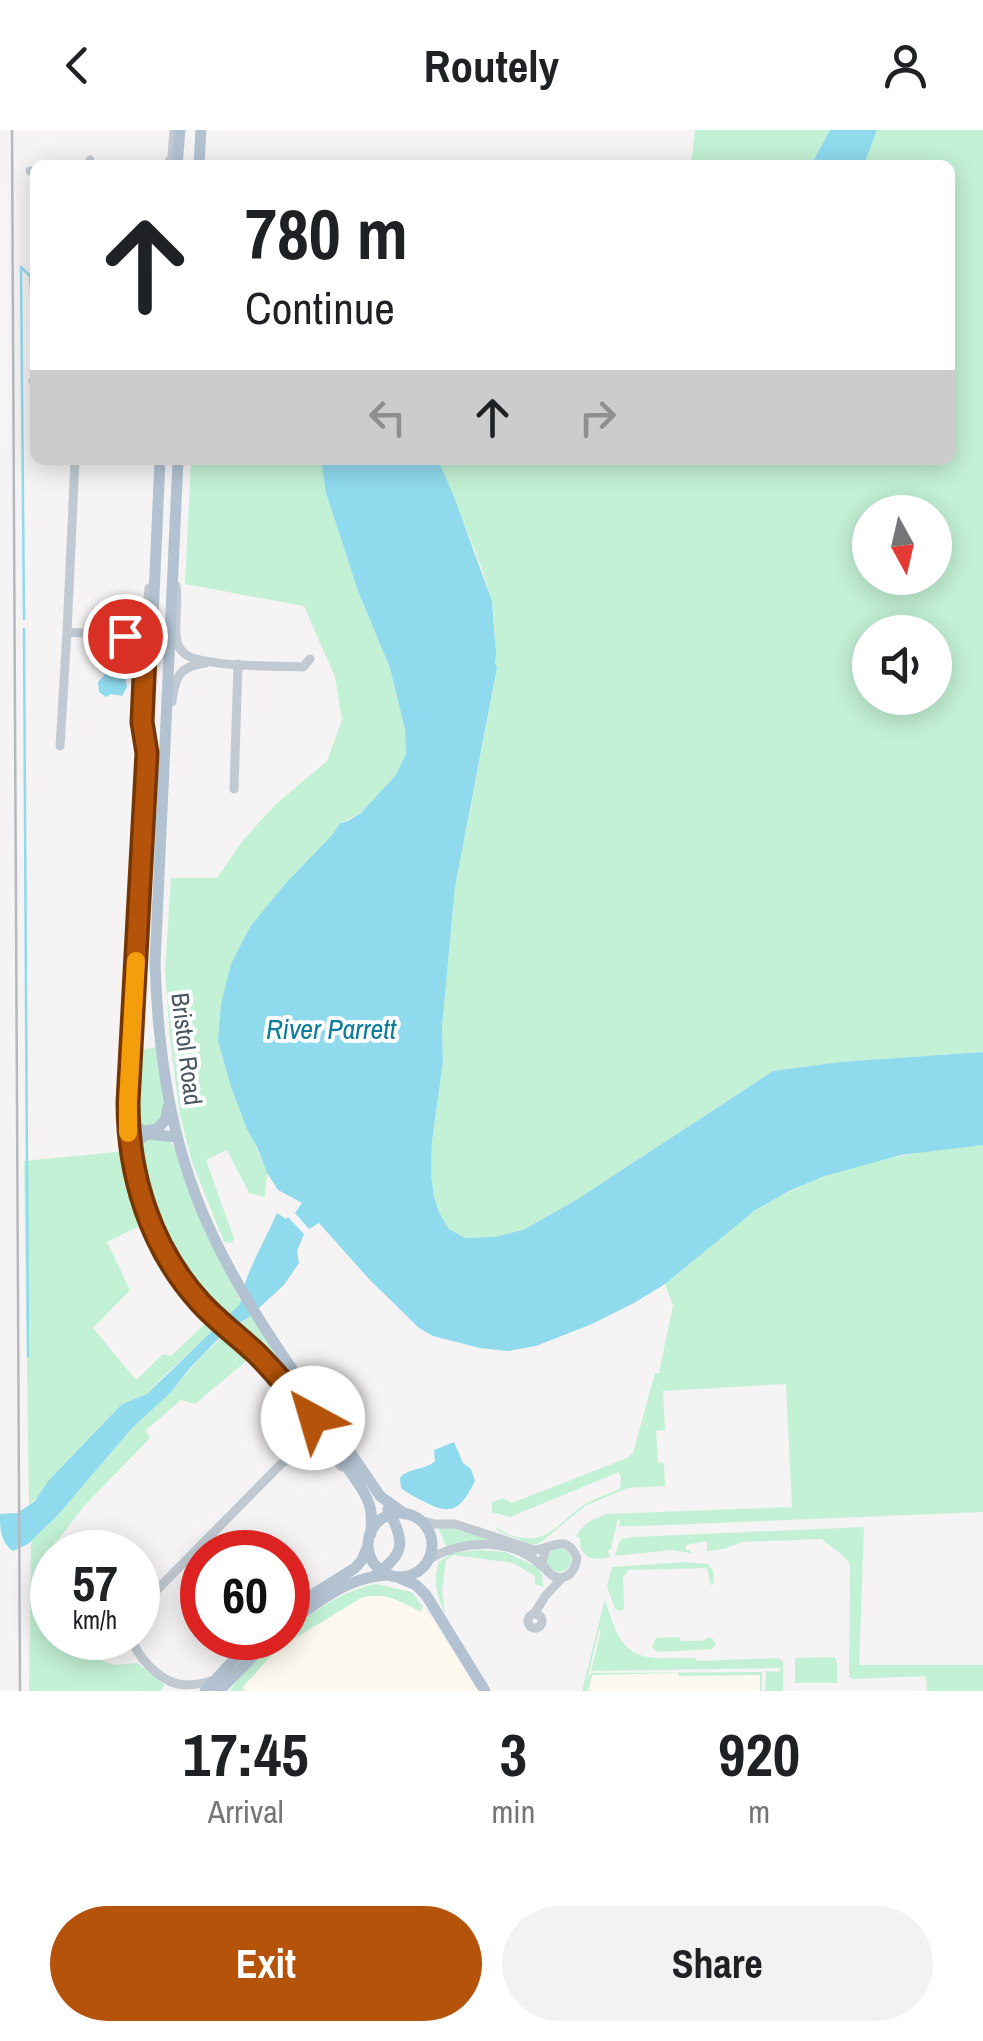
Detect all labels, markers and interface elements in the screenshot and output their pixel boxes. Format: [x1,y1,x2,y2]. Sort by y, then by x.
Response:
text: Routely [424,35,559,96]
icon: back [50,38,105,93]
icon: person [878,38,933,93]
text: 780 m [245,187,408,281]
icon: ahead [80,200,210,330]
text: Continue [245,277,395,338]
icon: left [360,390,415,445]
icon: ahead [465,390,520,445]
icon: right [570,390,625,445]
north arrow [852,495,952,595]
map controls [852,495,952,715]
pin [83,594,168,679]
icon: arrive [98,609,153,664]
button: sound [852,615,952,715]
street label: Bristol Road [163,991,211,1107]
water label: River Parrett [266,1010,397,1048]
position arrow [261,1366,365,1470]
speed limit sign: 60 [180,1530,310,1660]
text: 57 [72,1549,118,1617]
text: km/h [73,1603,117,1637]
text: 17:45 [183,1714,309,1795]
text: 3 [500,1714,527,1795]
text: 920 [718,1714,800,1795]
text: Arrival [208,1790,284,1833]
text: min [491,1790,535,1833]
text: m [748,1790,770,1833]
button: Exit [50,1906,482,2021]
button: Share [502,1906,933,2021]

